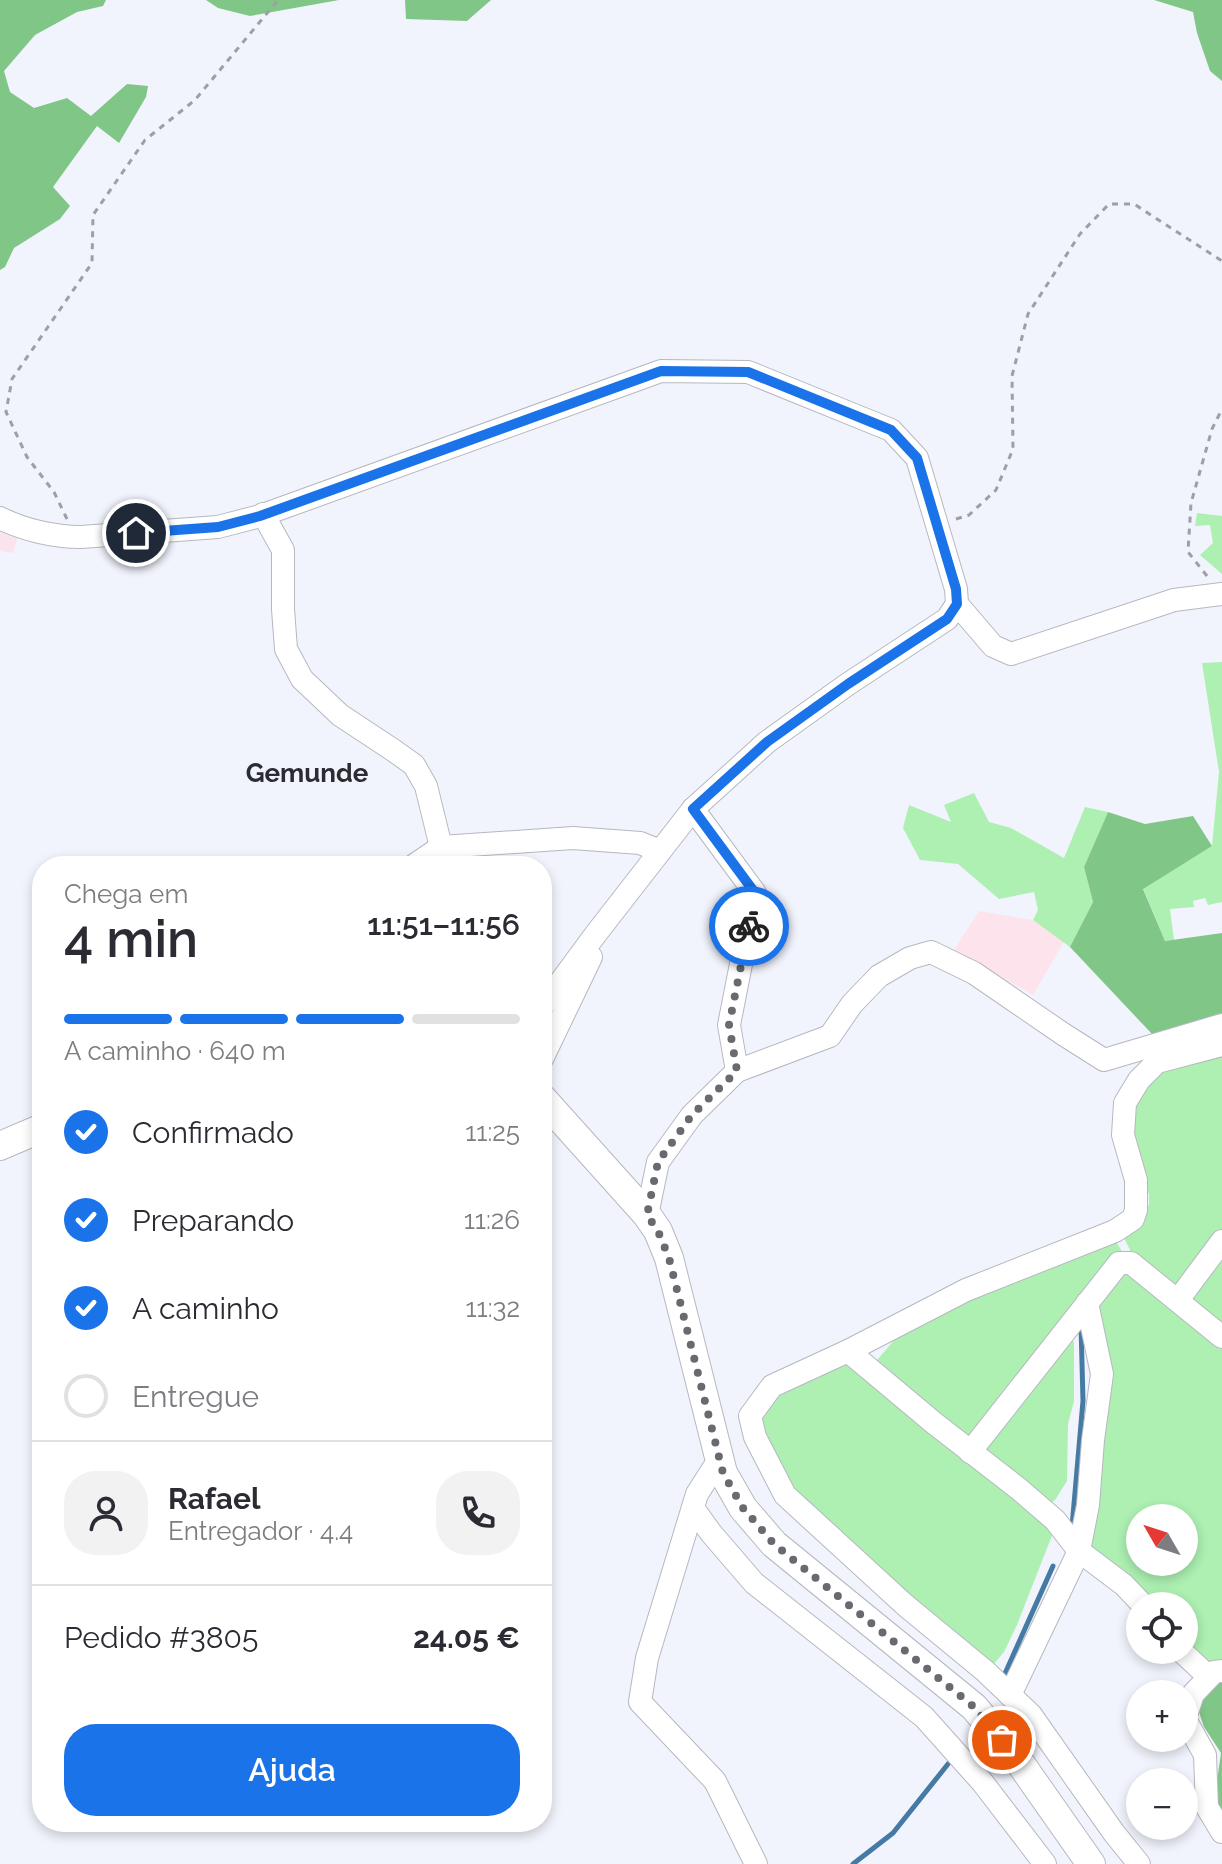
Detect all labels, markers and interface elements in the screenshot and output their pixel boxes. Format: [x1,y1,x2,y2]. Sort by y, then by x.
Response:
pin [102,499,170,567]
icon: home [114,511,158,555]
district label: Gemunde [246,758,369,788]
text: Chega em [64,879,188,909]
courier [709,886,789,966]
icon: bike [727,904,771,948]
text: 11:51–11:56 [367,907,520,942]
text: 4 min [64,908,198,969]
text: A caminho · 640 m [64,1036,286,1066]
icon: check [64,1110,108,1154]
text: Confirmado [132,1115,294,1150]
text: 11:25 [465,1117,520,1147]
icon: check [64,1198,108,1242]
text: Preparando [132,1203,294,1238]
text: 11:26 [464,1205,520,1235]
icon: check [64,1286,108,1330]
text: A caminho [132,1291,279,1326]
text: 11:32 [465,1293,520,1323]
text: Entregue [132,1379,259,1414]
button: person [64,1471,148,1555]
button: phone [436,1471,520,1555]
text: Rafael [168,1481,261,1516]
north arrow [1126,1504,1198,1576]
map controls [1126,1504,1198,1840]
text: Entregador · 4.4 [168,1516,353,1546]
button: locate [1126,1592,1198,1664]
text: Pedido #3805 [64,1620,258,1655]
text: 24.05 € [413,1620,520,1655]
button: + [1126,1680,1198,1752]
pin [968,1706,1036,1774]
icon: bag [980,1718,1024,1762]
button: Ajuda [64,1724,520,1816]
button: − [1126,1768,1198,1840]

